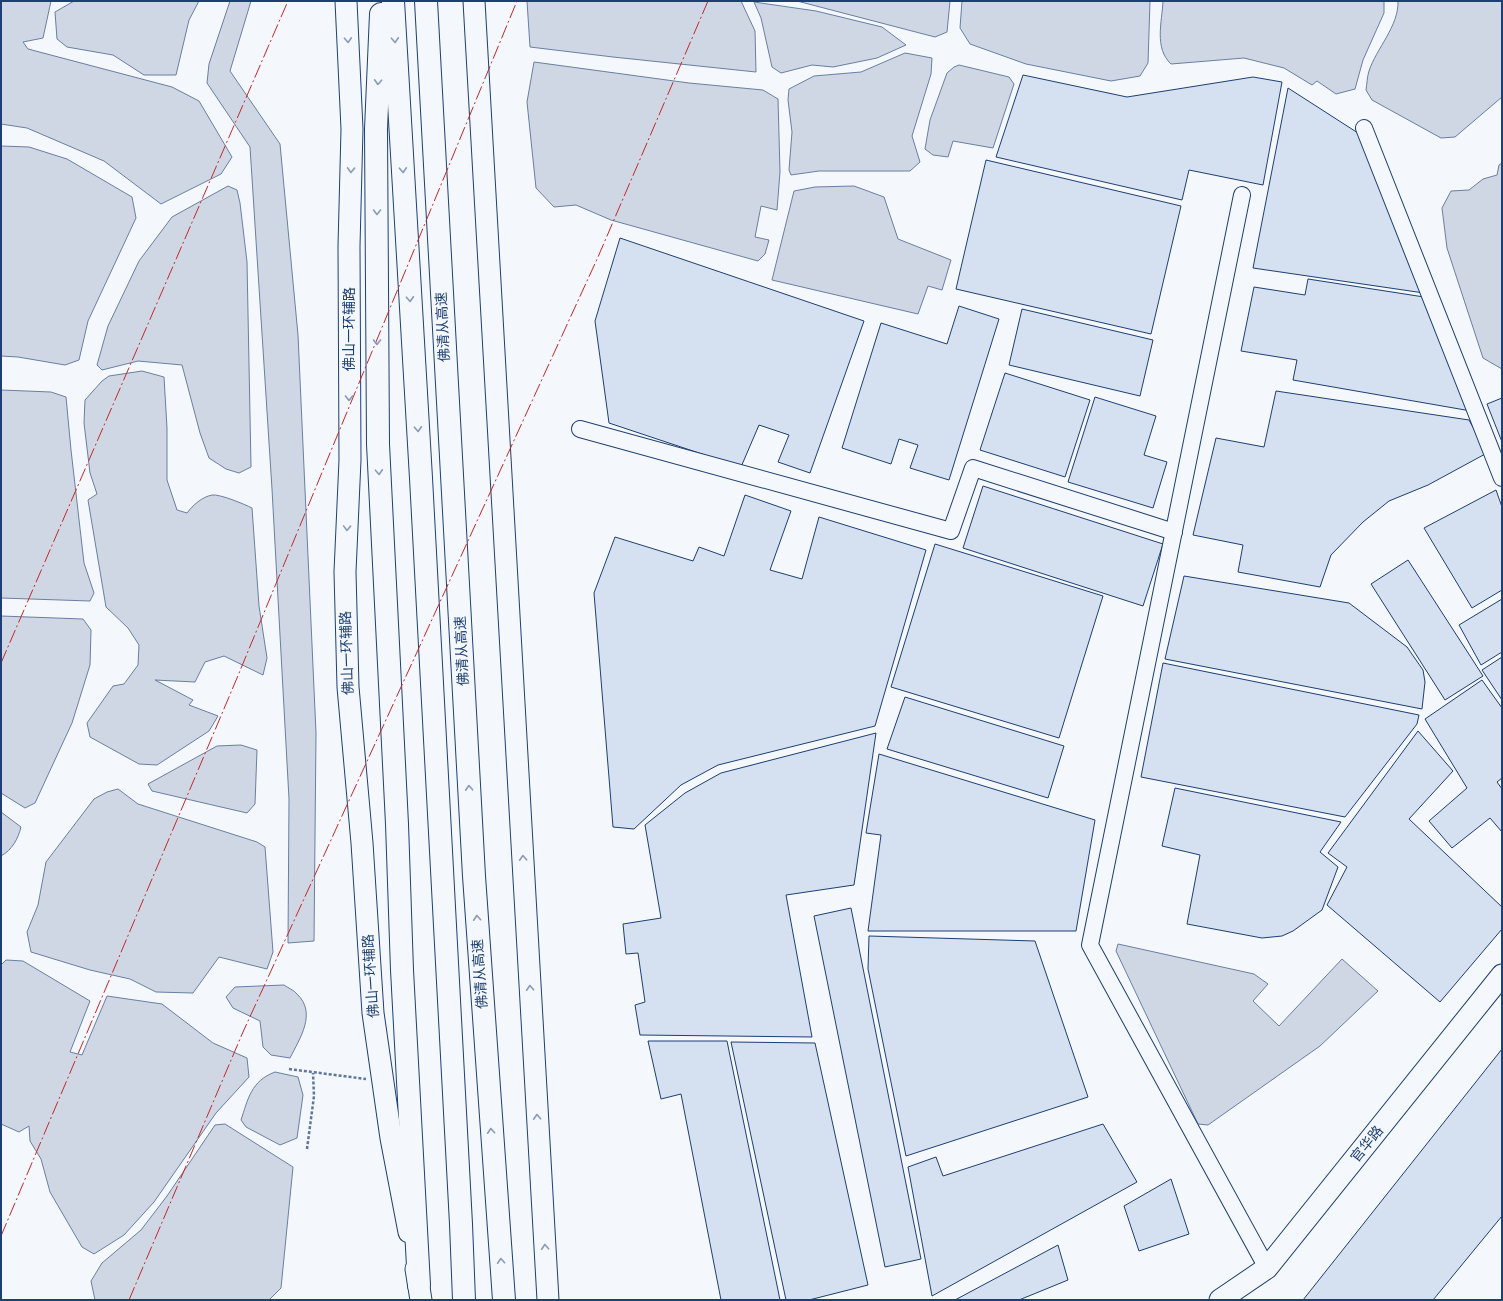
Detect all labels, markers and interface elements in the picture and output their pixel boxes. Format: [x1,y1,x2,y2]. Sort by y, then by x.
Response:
one-way arrow [344,37,353,43]
one-way arrow [391,37,400,43]
one-way arrow [374,79,383,85]
one-way arrow [347,167,355,173]
one-way arrow [398,167,407,173]
one-way arrow [373,209,381,215]
street label: 佛山一环辅路 [341,287,358,371]
street label: 佛清从高速 [433,292,453,362]
one-way arrow [406,296,415,303]
one-way arrow [373,339,381,345]
one-way arrow [345,395,353,401]
one-way arrow [414,426,422,432]
one-way arrow [375,469,384,475]
one-way arrow [343,525,351,531]
street label: 佛山一环辅路 [337,611,357,695]
street label: 佛清从高速 [452,616,472,686]
one-way arrow [464,785,473,791]
one-way arrow [518,855,527,861]
one-way arrow [472,915,481,921]
street label: 佛山一环辅路 [360,934,382,1018]
street label: 佛清从高速 [469,938,491,1010]
one-way arrow [526,984,534,990]
one-way arrow [533,1114,542,1120]
street label: 官华路 [1347,1122,1387,1166]
one-way arrow [486,1128,495,1135]
one-way arrow [540,1244,549,1250]
one-way arrow [496,1258,505,1264]

